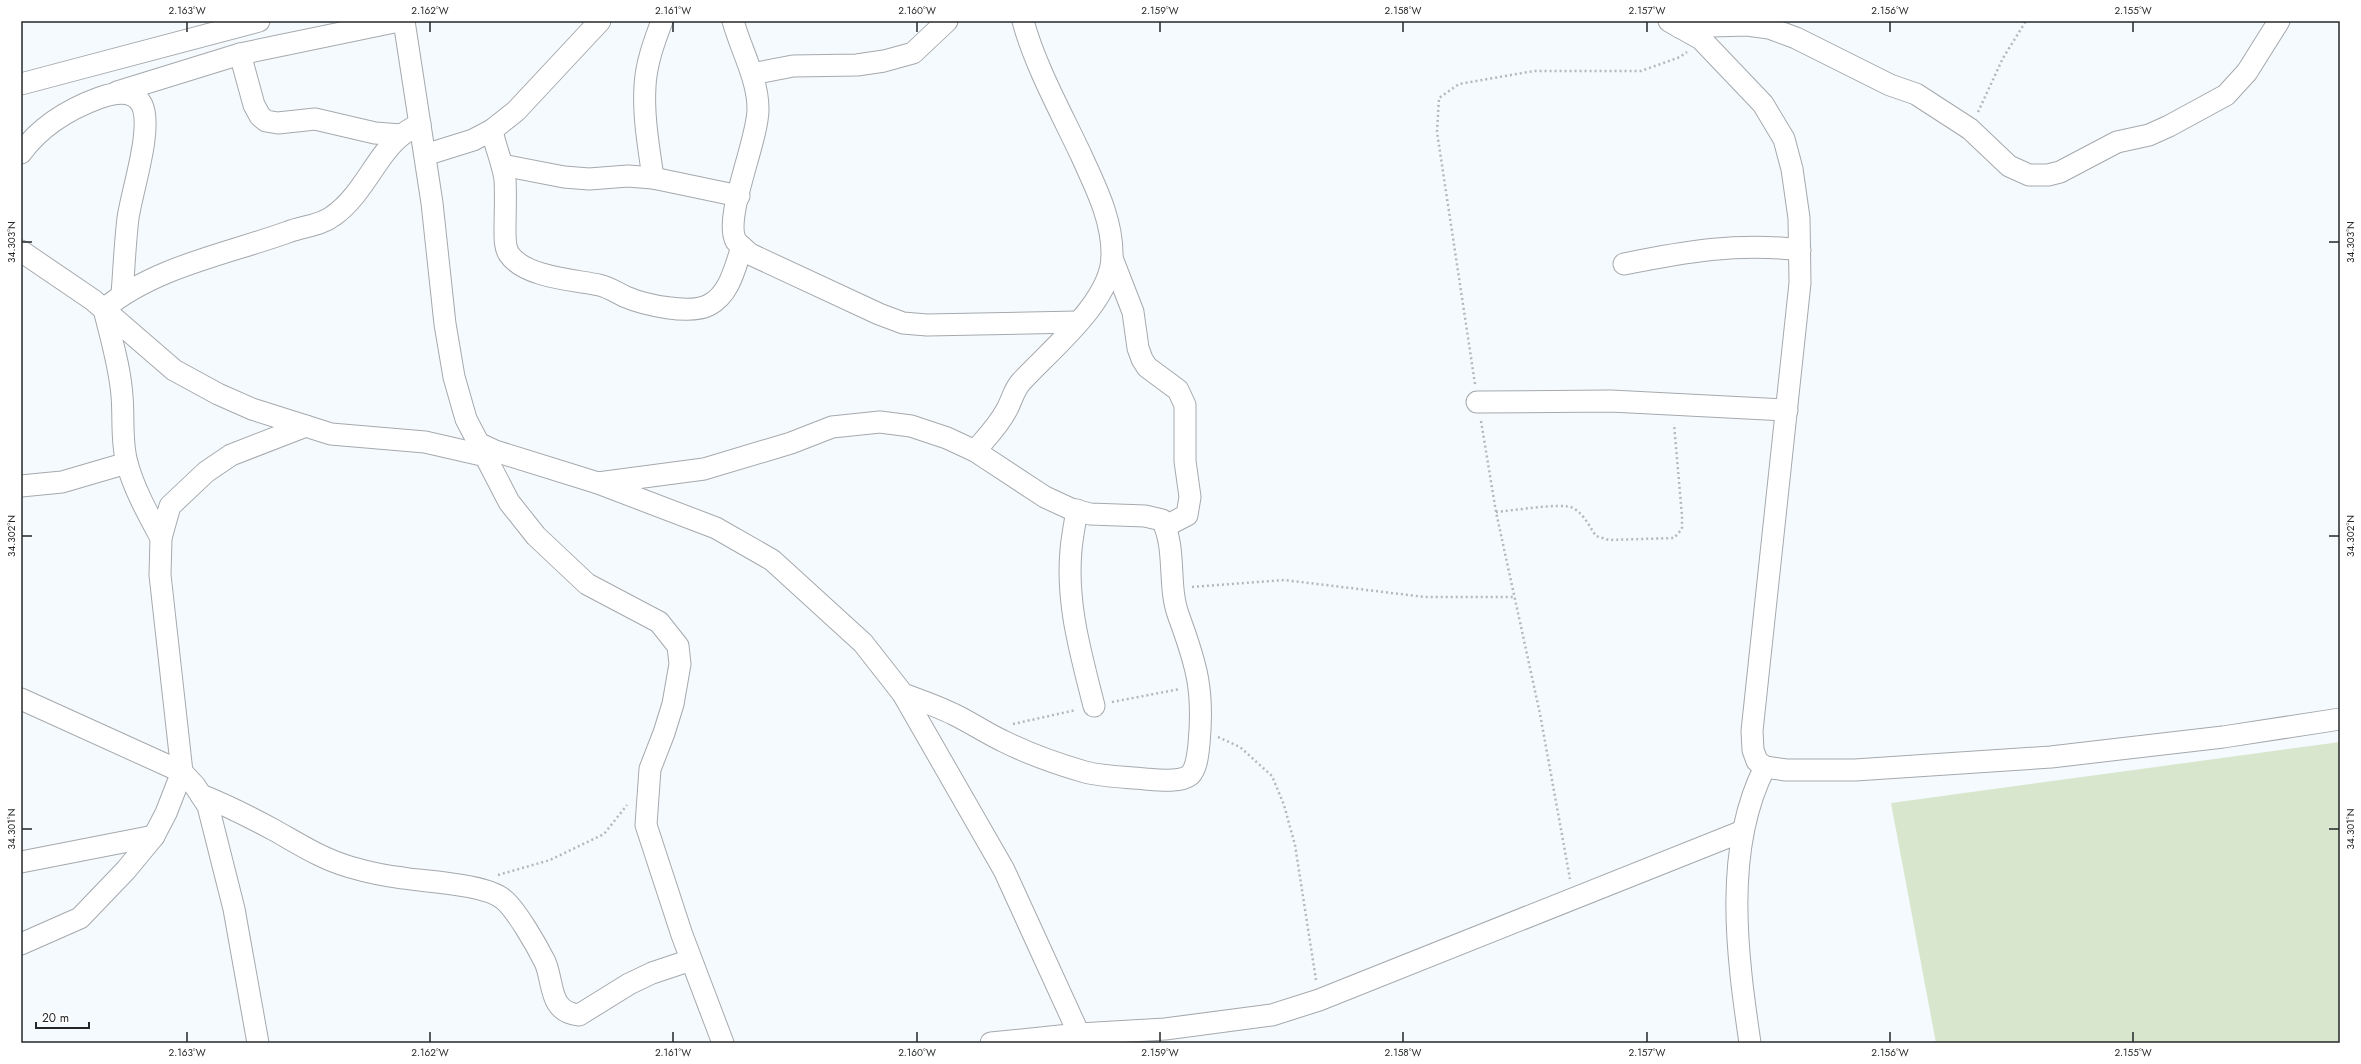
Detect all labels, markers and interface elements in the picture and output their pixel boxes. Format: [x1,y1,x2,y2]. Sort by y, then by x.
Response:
text: 2.163°W [168,3,206,18]
text: 2.162°W [411,3,449,18]
text: 2.161°W [655,3,691,18]
text: 2.160°W [898,3,936,18]
text: 2.159°W [1141,3,1179,18]
text: 2.158°W [1385,3,1422,18]
text: 2.157°W [1629,3,1665,18]
text: 2.156°W [1871,3,1909,18]
text: 2.155°W [2114,3,2152,18]
text: 34.303°N [4,221,19,263]
text: 34.303°N [2343,221,2358,263]
text: 34.302°N [4,515,19,557]
text: 34.302°N [2343,515,2358,557]
text: 34.301°N [4,809,19,849]
text: 34.301°N [2343,809,2358,849]
scale bar [36,1004,89,1030]
text: 20 m [42,1009,69,1027]
text: 2.163°W [168,1045,206,1060]
text: 2.162°W [411,1045,449,1060]
text: 2.161°W [655,1045,691,1060]
text: 2.160°W [898,1045,936,1060]
text: 2.159°W [1141,1045,1179,1060]
text: 2.158°W [1385,1045,1422,1060]
text: 2.157°W [1629,1045,1665,1060]
text: 2.156°W [1871,1045,1909,1060]
text: 2.155°W [2114,1045,2152,1060]

